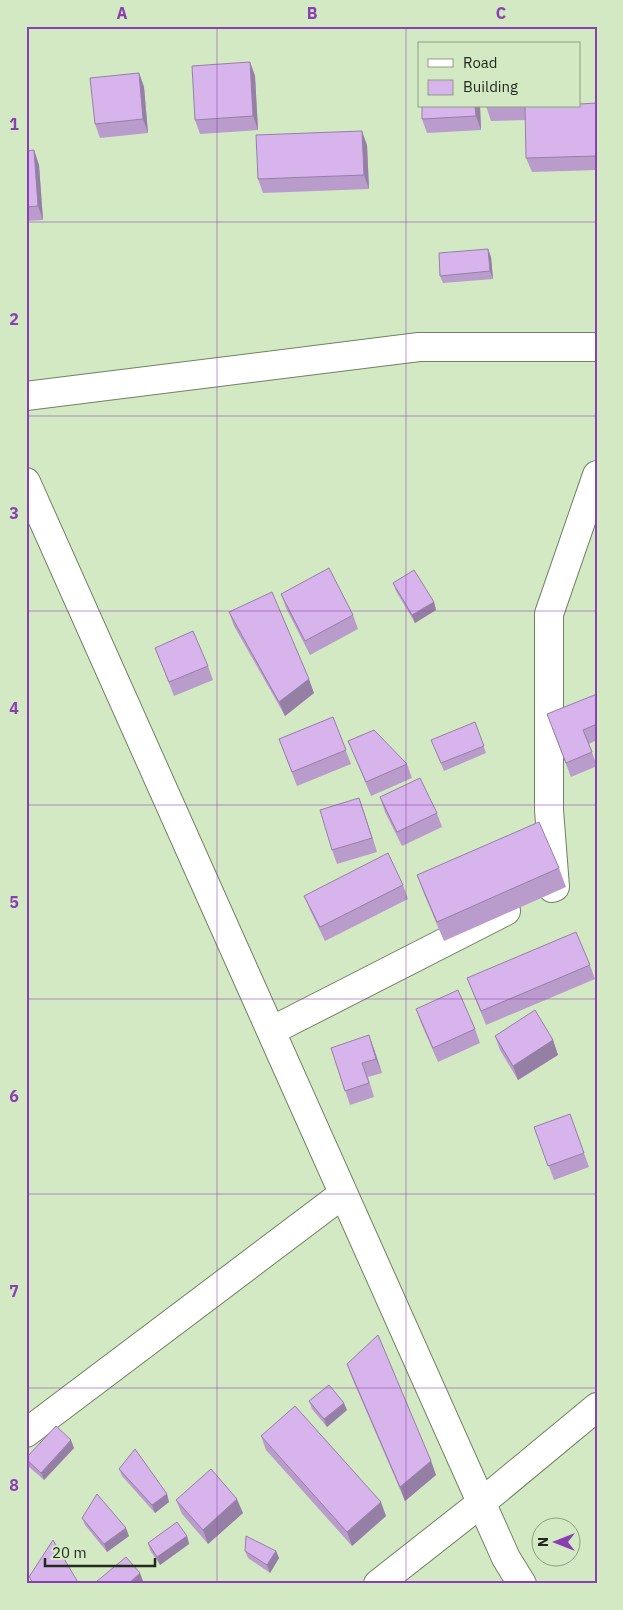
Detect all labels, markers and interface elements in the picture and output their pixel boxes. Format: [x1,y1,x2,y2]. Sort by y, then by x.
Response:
text: A [117,3,128,23]
text: B [307,3,318,23]
text: C [496,3,506,23]
legend [418,42,580,108]
text: Road [463,53,498,72]
text: Building [463,77,518,96]
text: 1 [9,114,19,134]
text: 2 [9,309,19,329]
text: 3 [9,503,19,523]
text: 4 [9,698,19,718]
text: 5 [9,892,19,912]
text: 6 [9,1086,19,1106]
text: 7 [9,1281,19,1301]
text: 8 [9,1475,19,1495]
north arrow [530,1518,580,1568]
scale bar [45,1535,155,1567]
text: N [534,1537,552,1547]
text: 20 m [52,1543,87,1562]

